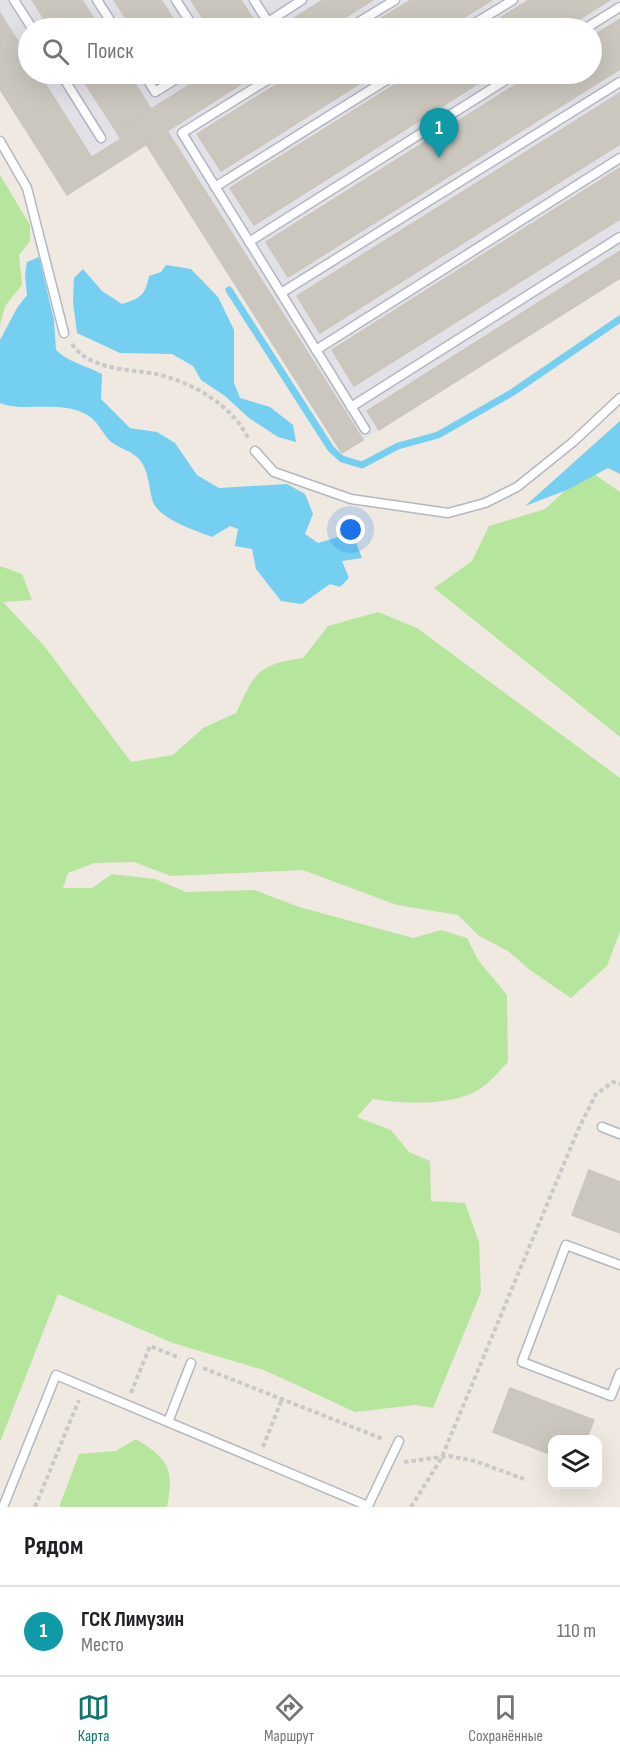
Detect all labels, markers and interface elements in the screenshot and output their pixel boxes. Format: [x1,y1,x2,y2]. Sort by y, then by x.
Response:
search box [18,18,602,84]
icon: search [39,35,72,68]
text: Поиск [87,38,133,65]
pin: 1 [420,108,458,158]
your location [336,515,365,544]
map controls [548,1435,602,1489]
button: layers [548,1435,602,1489]
text: Рядом [24,1531,83,1562]
text: ГСК Лимузин [81,1606,184,1633]
text: 1 [40,1619,47,1643]
text: 110 m [557,1619,596,1643]
text: Место [81,1633,124,1657]
tab: Карта [77,1691,110,1746]
tab: Маршрут [264,1691,314,1746]
tab: Сохранённые [468,1691,543,1746]

